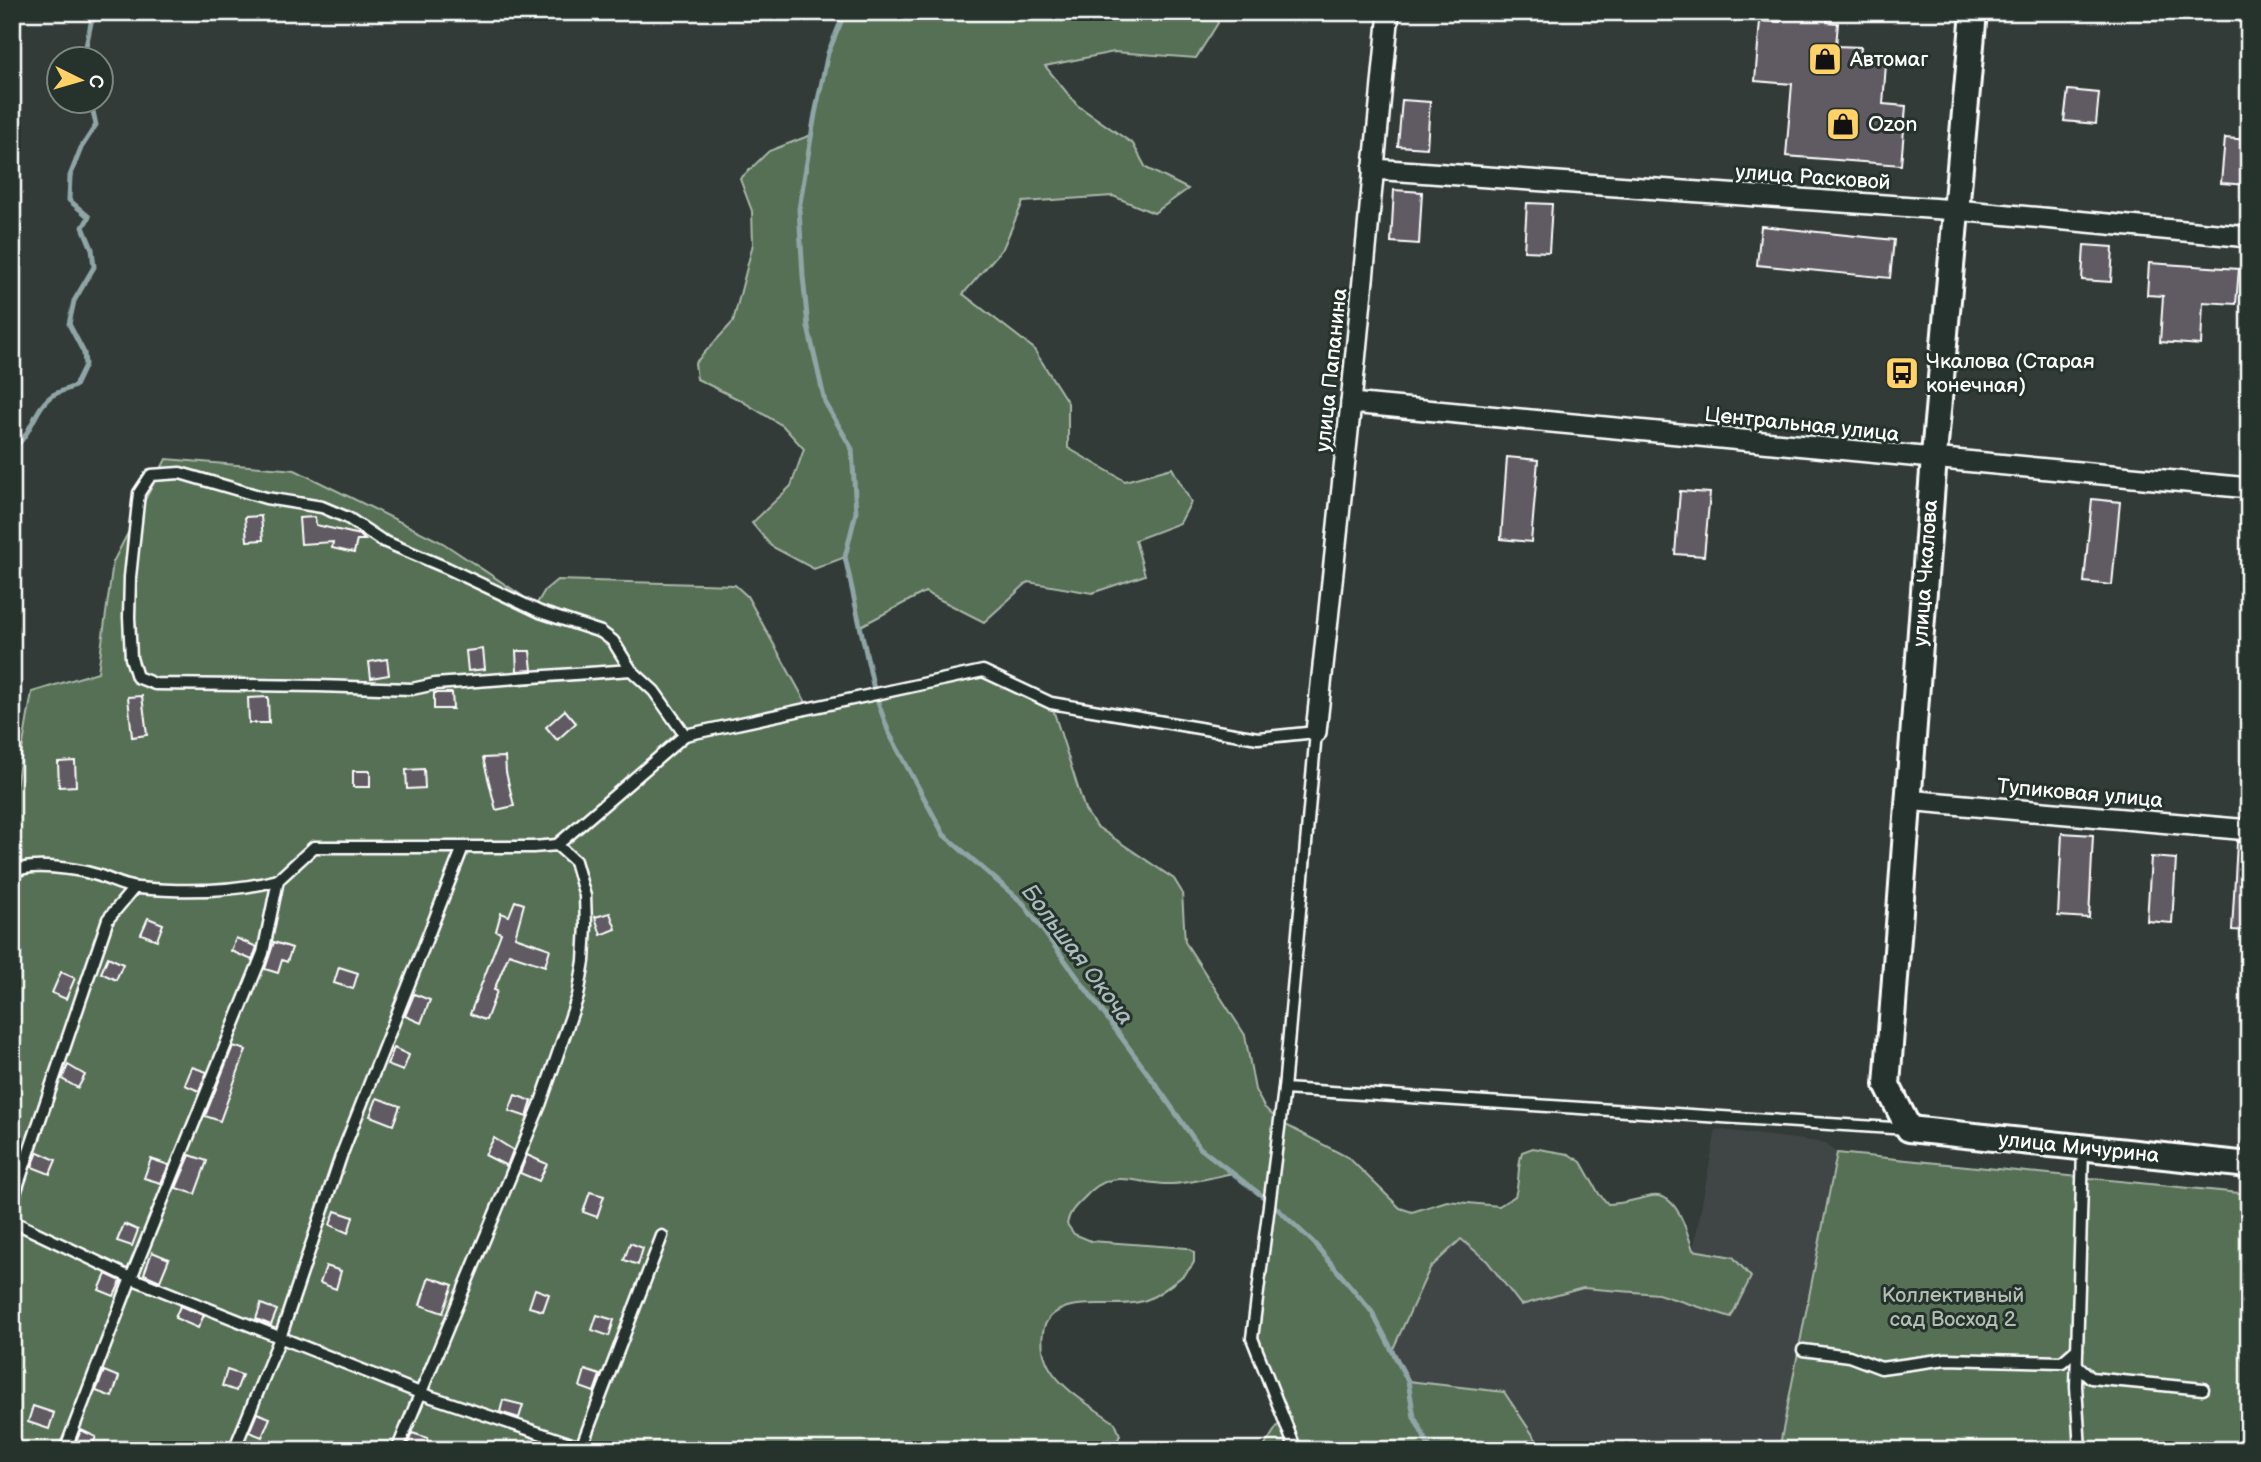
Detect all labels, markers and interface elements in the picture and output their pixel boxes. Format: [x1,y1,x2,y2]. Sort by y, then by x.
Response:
shop icon: Автомаг [1806,40,1844,78]
north arrow [46,46,116,116]
place label: Автомаг [1849,47,1928,72]
text: С [83,74,107,89]
shop icon: Ozon [1824,105,1862,143]
place label: Ozon [1868,112,1917,137]
street label: улица Расковой [1735,160,1891,195]
street label: улица Папанина [1310,286,1353,453]
place label: Чкалова (Старая конечная) [1926,349,2095,398]
bus stop icon: Чкалова (Старая конечная) [1883,354,1921,392]
street label: Центральная улица [1703,402,1901,447]
street label: улица Чкалова [1908,498,1943,647]
street label: Тупиковая улица [1996,774,2164,813]
water label: Большая Окоча [1015,879,1139,1031]
street label: улица Мичурина [1997,1127,2161,1168]
park label: Коллективный сад Восход 2 [1882,1283,2024,1332]

